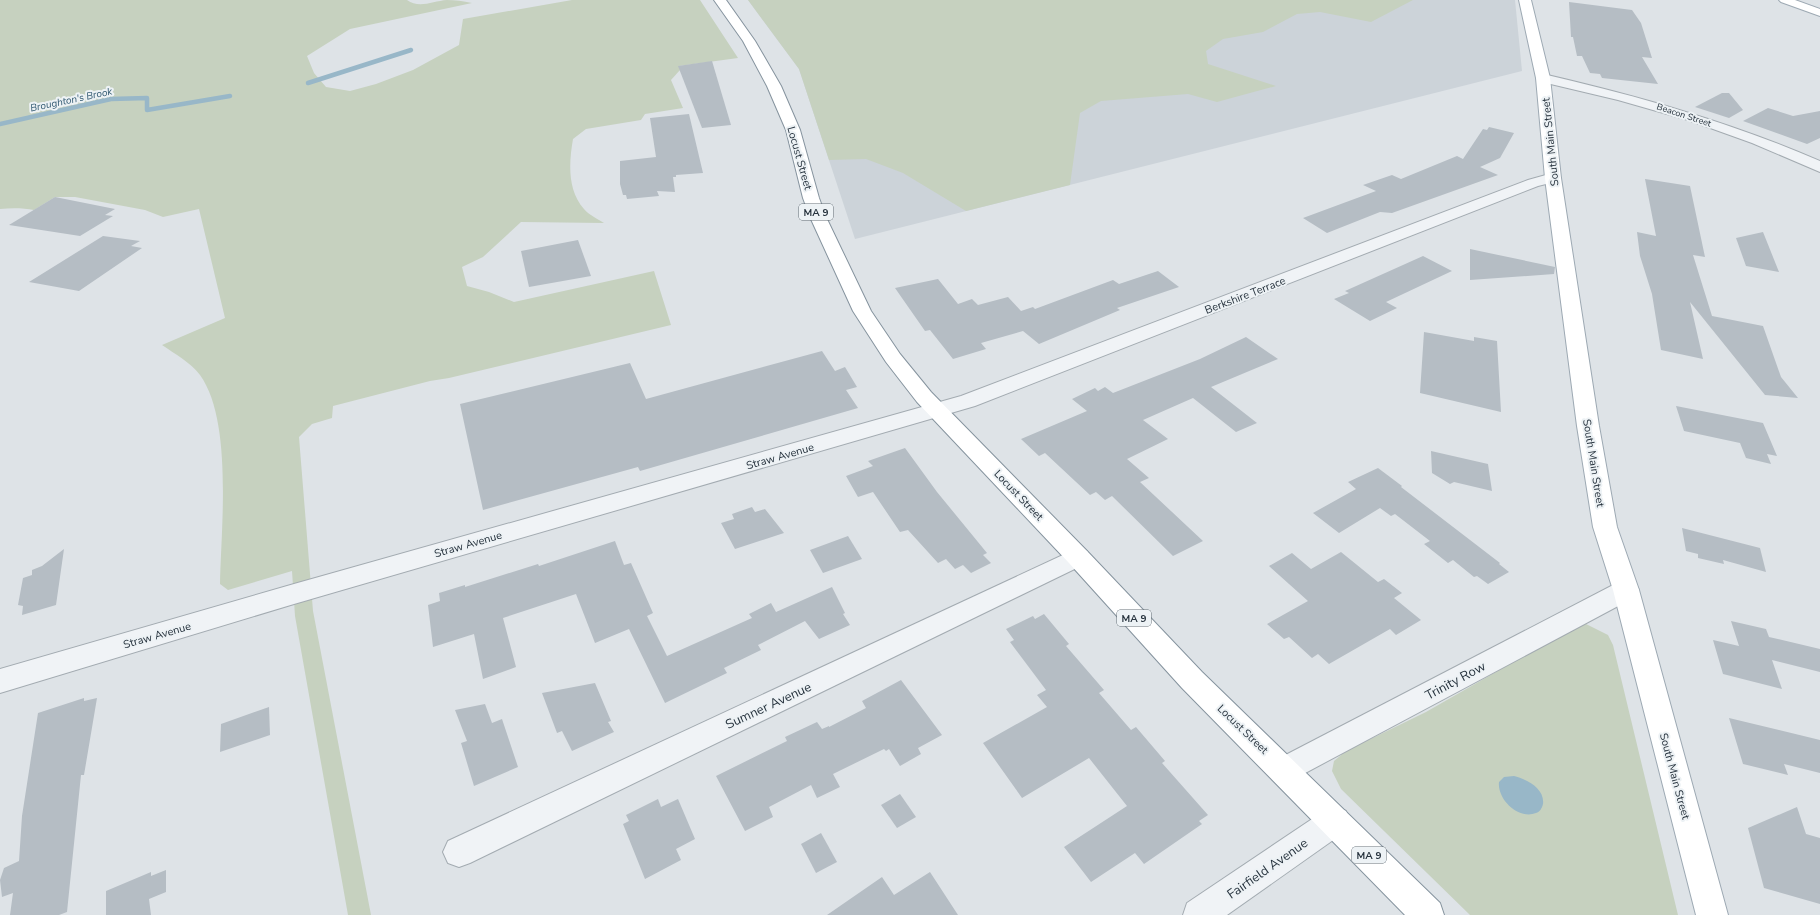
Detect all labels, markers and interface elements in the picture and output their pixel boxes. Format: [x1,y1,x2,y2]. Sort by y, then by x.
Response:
water label: Broughton's Brook [29,84,115,116]
street label: South Main Street [1538,97,1563,187]
street label: Beacon Street [1655,101,1714,130]
street label: Locust Street [783,125,816,192]
road number: MA 9 [799,204,833,220]
street label: Berkshire Terrace [1203,273,1288,318]
street label: South Main Street [1579,418,1608,508]
street label: Straw Avenue [745,440,816,473]
street label: Locust Street [991,467,1047,524]
street label: Straw Avenue [433,528,504,561]
road number: MA 9 [1117,610,1151,626]
street label: Straw Avenue [122,619,193,652]
street label: Trinity Row [1422,657,1489,704]
street label: Sumner Avenue [722,678,814,734]
street label: Locust Street [1214,701,1271,758]
street label: South Main Street [1656,731,1693,821]
street label: Fairfield Avenue [1224,834,1312,903]
road number: MA 9 [1352,847,1386,863]

